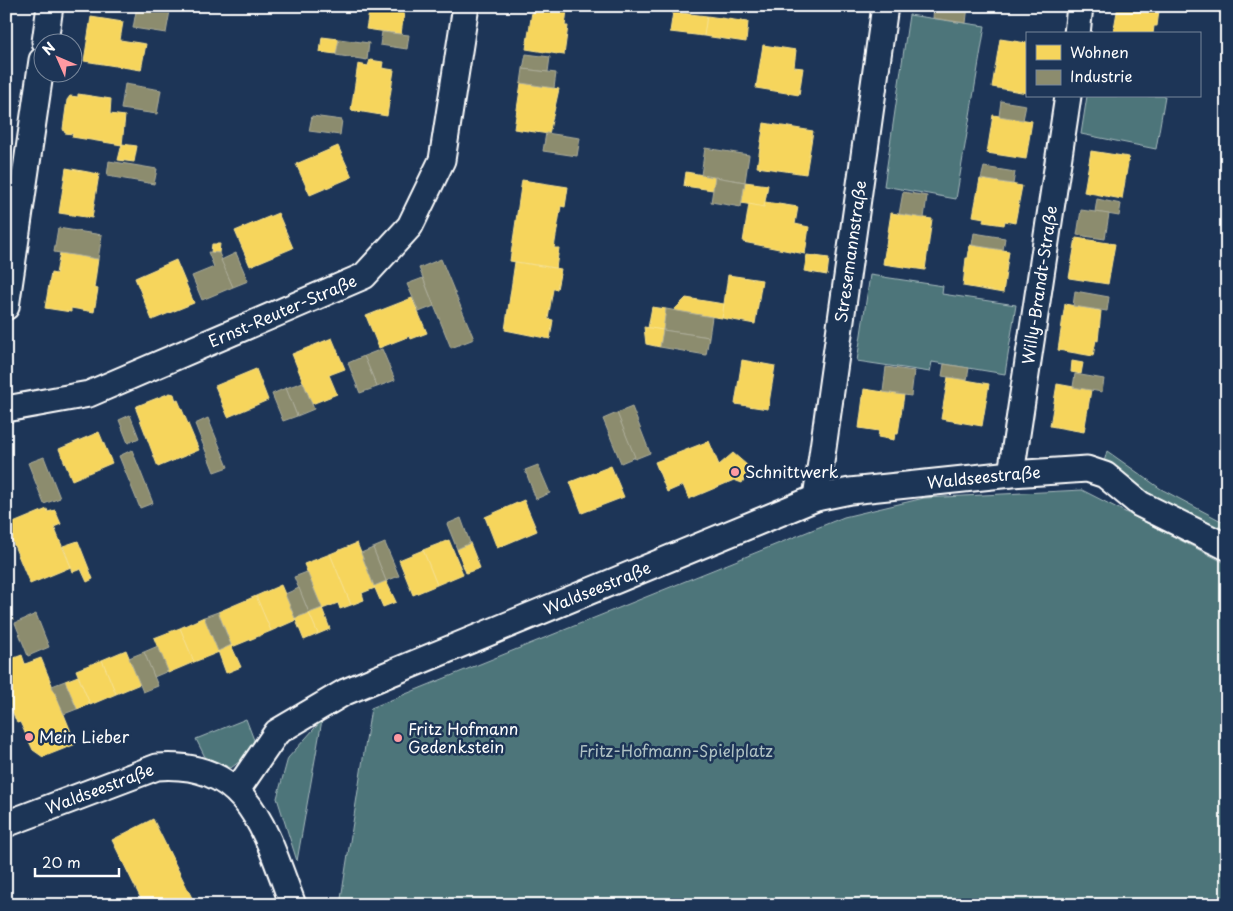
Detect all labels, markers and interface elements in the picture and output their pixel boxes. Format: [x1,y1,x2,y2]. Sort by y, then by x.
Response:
north arrow [32,32,82,82]
legend [1026,32,1200,98]
text: N [37,37,60,60]
text: Wohnen [1070,40,1129,63]
text: Industrie [1070,64,1132,87]
street label: Stresemannstraße [828,179,871,324]
street label: Willy-Brandt-Straße [1015,204,1062,366]
street label: Ernst-Reuter-Straße [204,268,360,352]
place label: Schnittwerk [745,459,839,483]
street label: Waldseestraße [926,459,1041,494]
marker: Schnittwerk [729,466,741,478]
street label: Waldseestraße [539,554,654,620]
place label: Fritz Hofmann Gedenkstein [408,716,518,758]
place label: Mein Lieber [39,724,130,748]
marker: Mein Lieber [23,731,35,743]
marker: Fritz Hofmann Gedenkstein [392,732,404,744]
park label: Fritz-Hofmann-Spielplatz [579,738,773,762]
street label: Waldseestraße [42,756,157,819]
scale bar [35,846,119,878]
text: 20 m [42,850,81,873]

